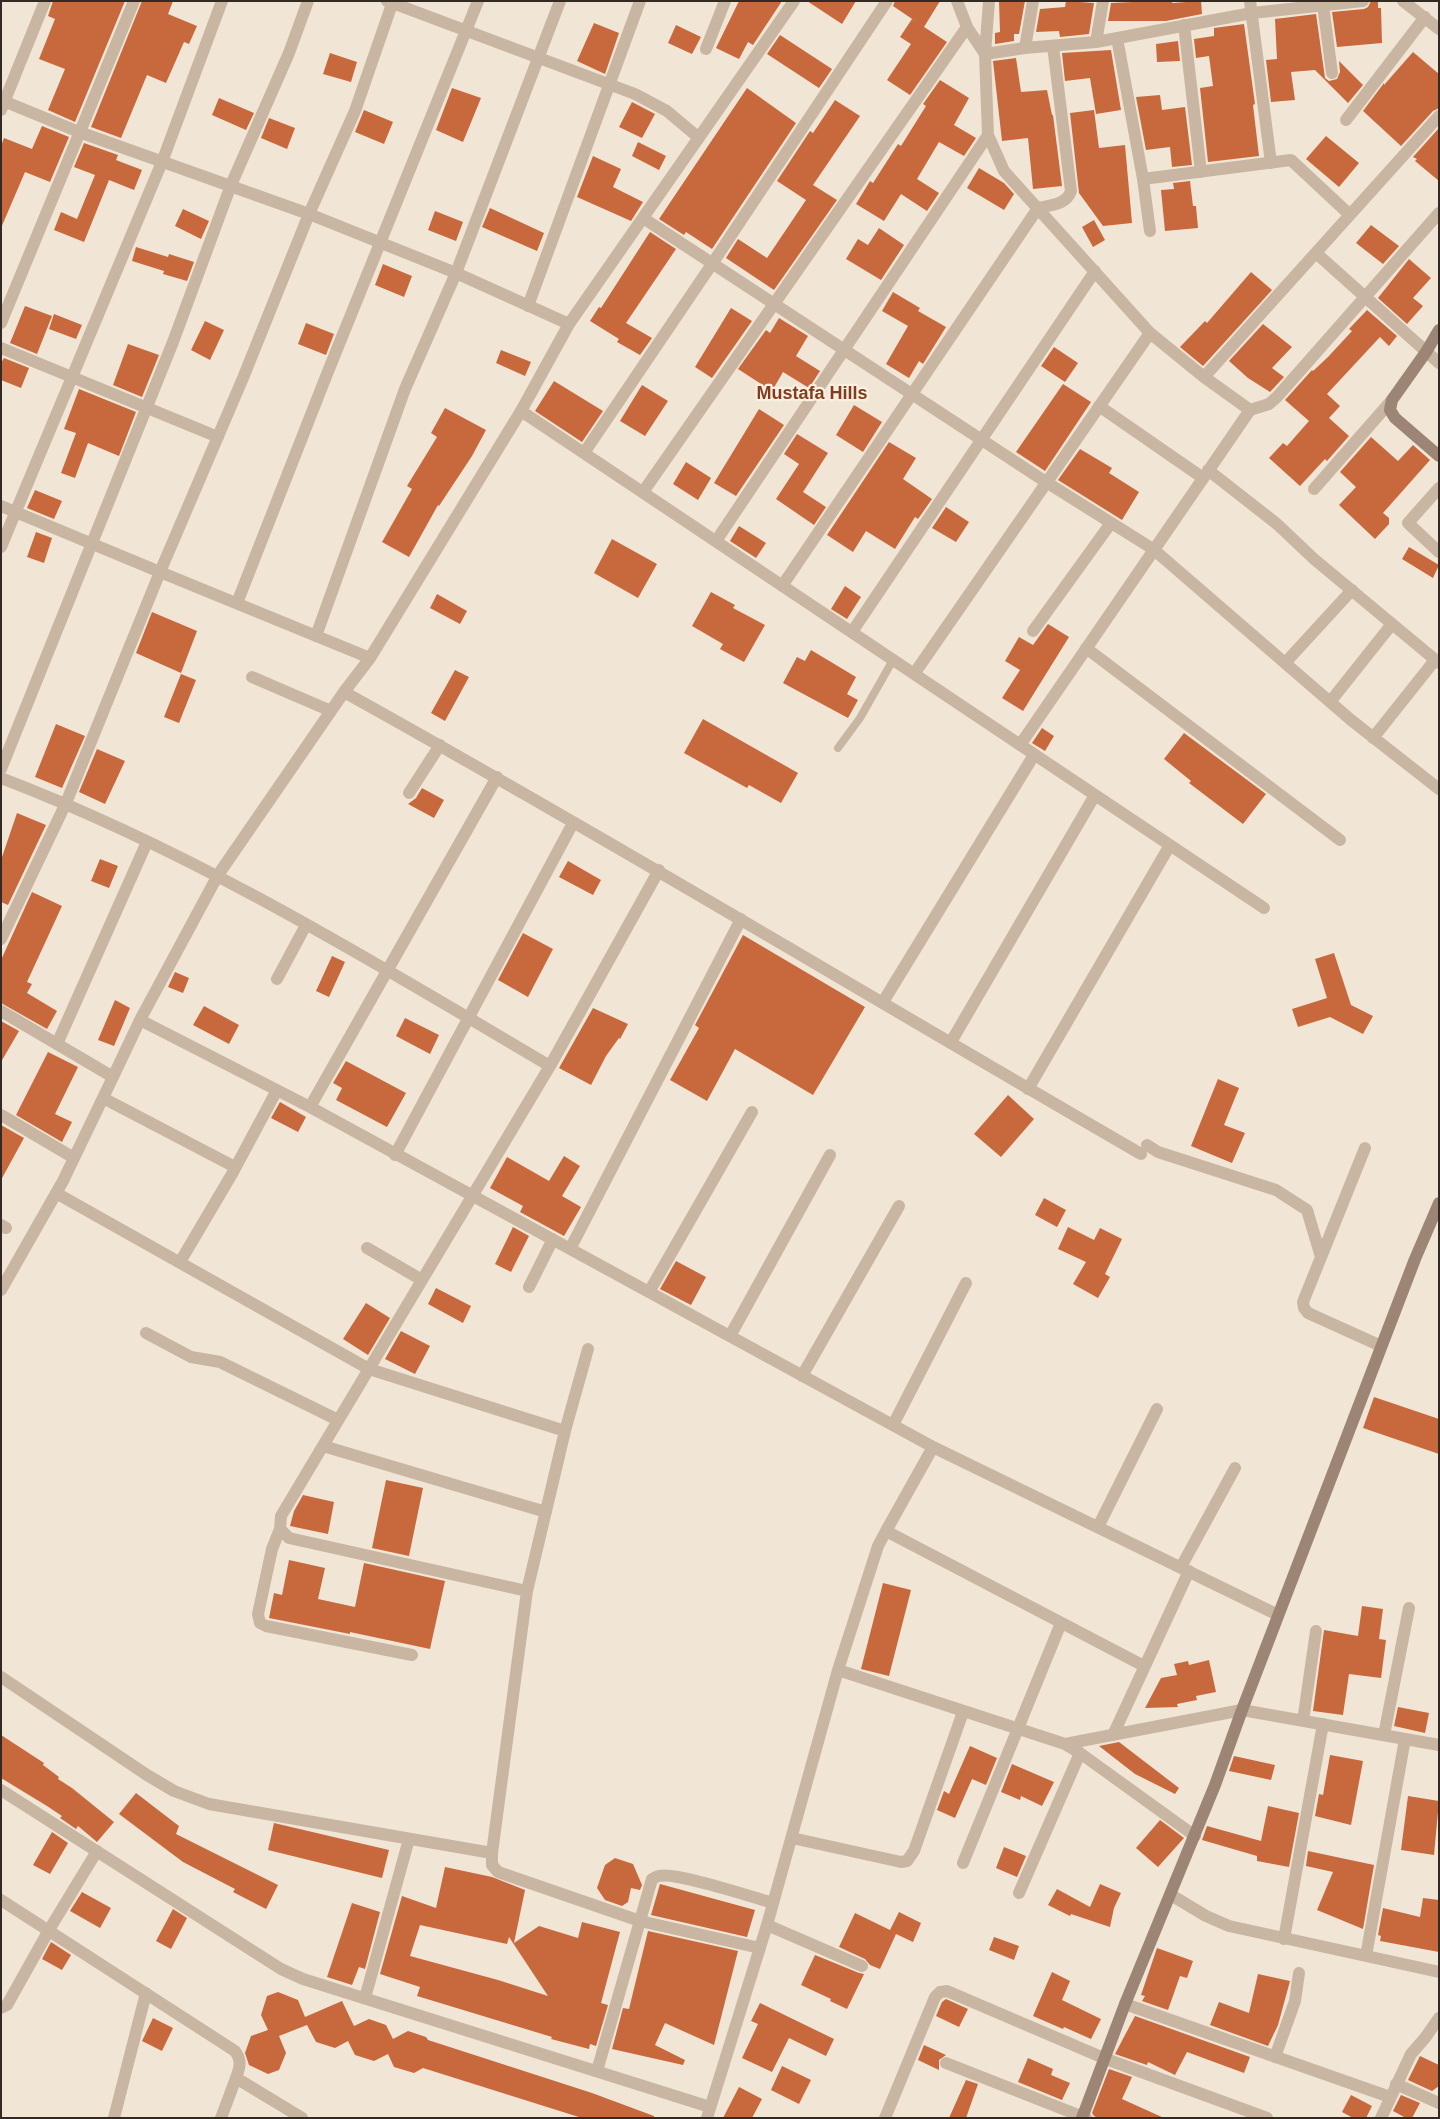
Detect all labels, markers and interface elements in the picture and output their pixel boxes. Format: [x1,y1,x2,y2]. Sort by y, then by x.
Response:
district label: Mustafa Hills [756,383,868,405]

